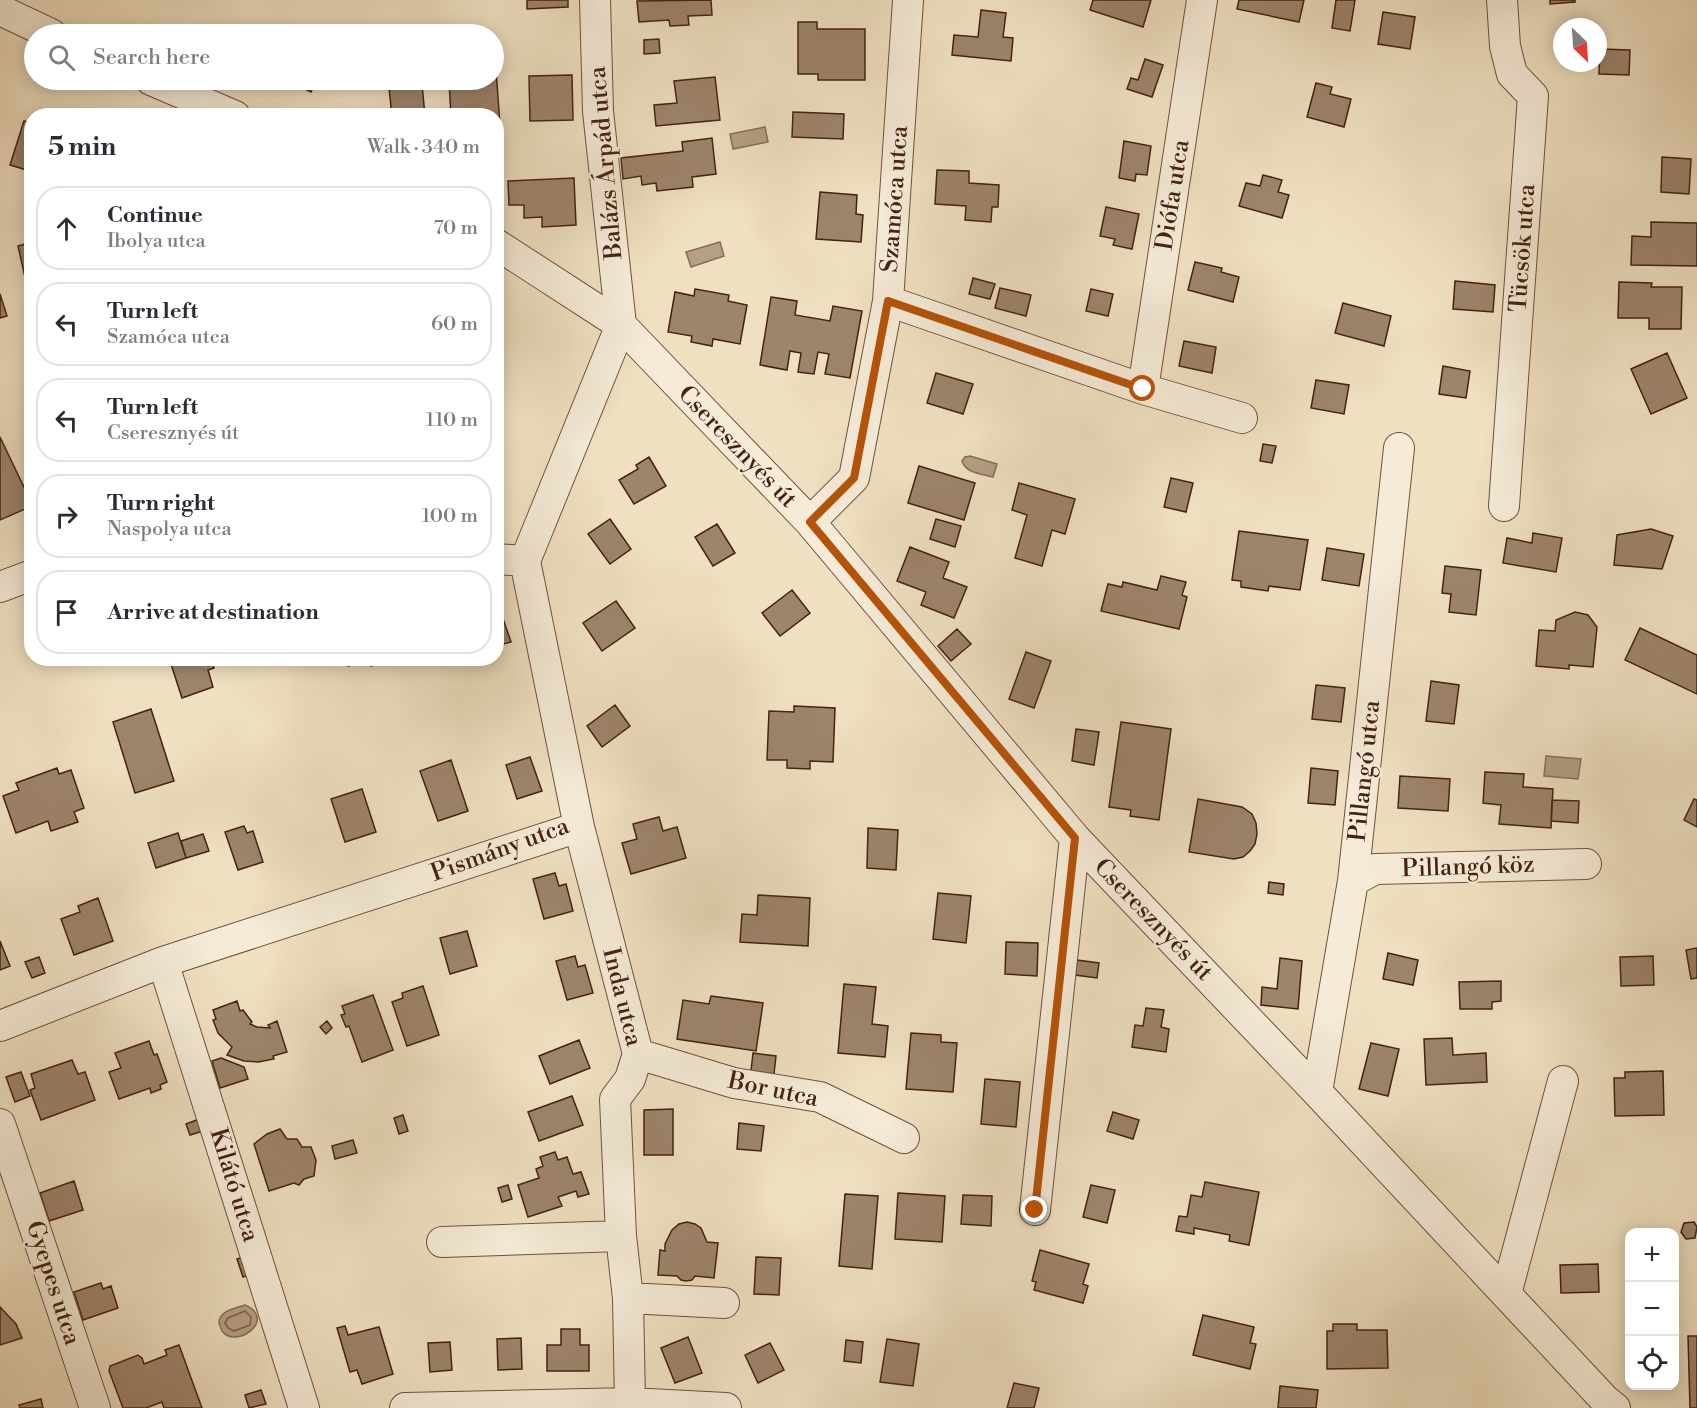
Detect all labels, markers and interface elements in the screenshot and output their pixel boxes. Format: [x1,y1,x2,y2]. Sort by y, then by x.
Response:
north arrow [1553,18,1607,72]
search box [24,24,504,90]
icon: search [45,41,78,74]
text: Search here [93,44,210,71]
street label: Balázs Árpád utca [582,64,629,262]
street label: Szamóca utca [875,124,915,274]
text: 5 min [48,131,116,163]
text: Walk · 340 m [367,135,480,160]
street label: Diófa utca [1149,137,1197,252]
street label: Tücsök utca [1504,182,1542,313]
text: Continue [107,202,203,229]
icon: ahead [50,212,83,245]
text: 70 m [434,216,478,241]
text: Ibolya utca [107,229,206,254]
text: Turn left [107,298,198,325]
icon: left [50,308,83,341]
text: 60 m [431,312,478,337]
text: Szamóca utca [107,325,230,350]
route start [1129,375,1155,401]
street label: Cseresznyés út [671,380,803,515]
text: Turn left [107,394,198,421]
icon: left [50,404,83,437]
text: 110 m [426,408,478,433]
text: Cseresznyés út [107,421,239,446]
text: Turn right [107,490,215,517]
icon: right [50,500,83,533]
text: 100 m [422,504,478,529]
text: Naspolya utca [107,517,232,542]
icon: arrive [50,596,83,629]
text: Arrive at destination [107,599,319,626]
street label: Pillangó utca [1343,698,1387,843]
street label: Pismány utca [427,811,574,889]
street label: Pillangó köz [1401,850,1535,884]
street label: Cseresznyés út [1087,853,1219,988]
street label: Inda utca [595,945,649,1050]
street label: Bor utca [724,1066,822,1114]
street label: Kilátó utca [202,1124,266,1246]
route end [1021,1196,1047,1222]
street label: Gyepes utca [19,1217,87,1350]
map controls [1625,1228,1679,1390]
button: + [1625,1228,1679,1282]
button: − [1625,1282,1679,1336]
button: locate [1625,1336,1679,1390]

